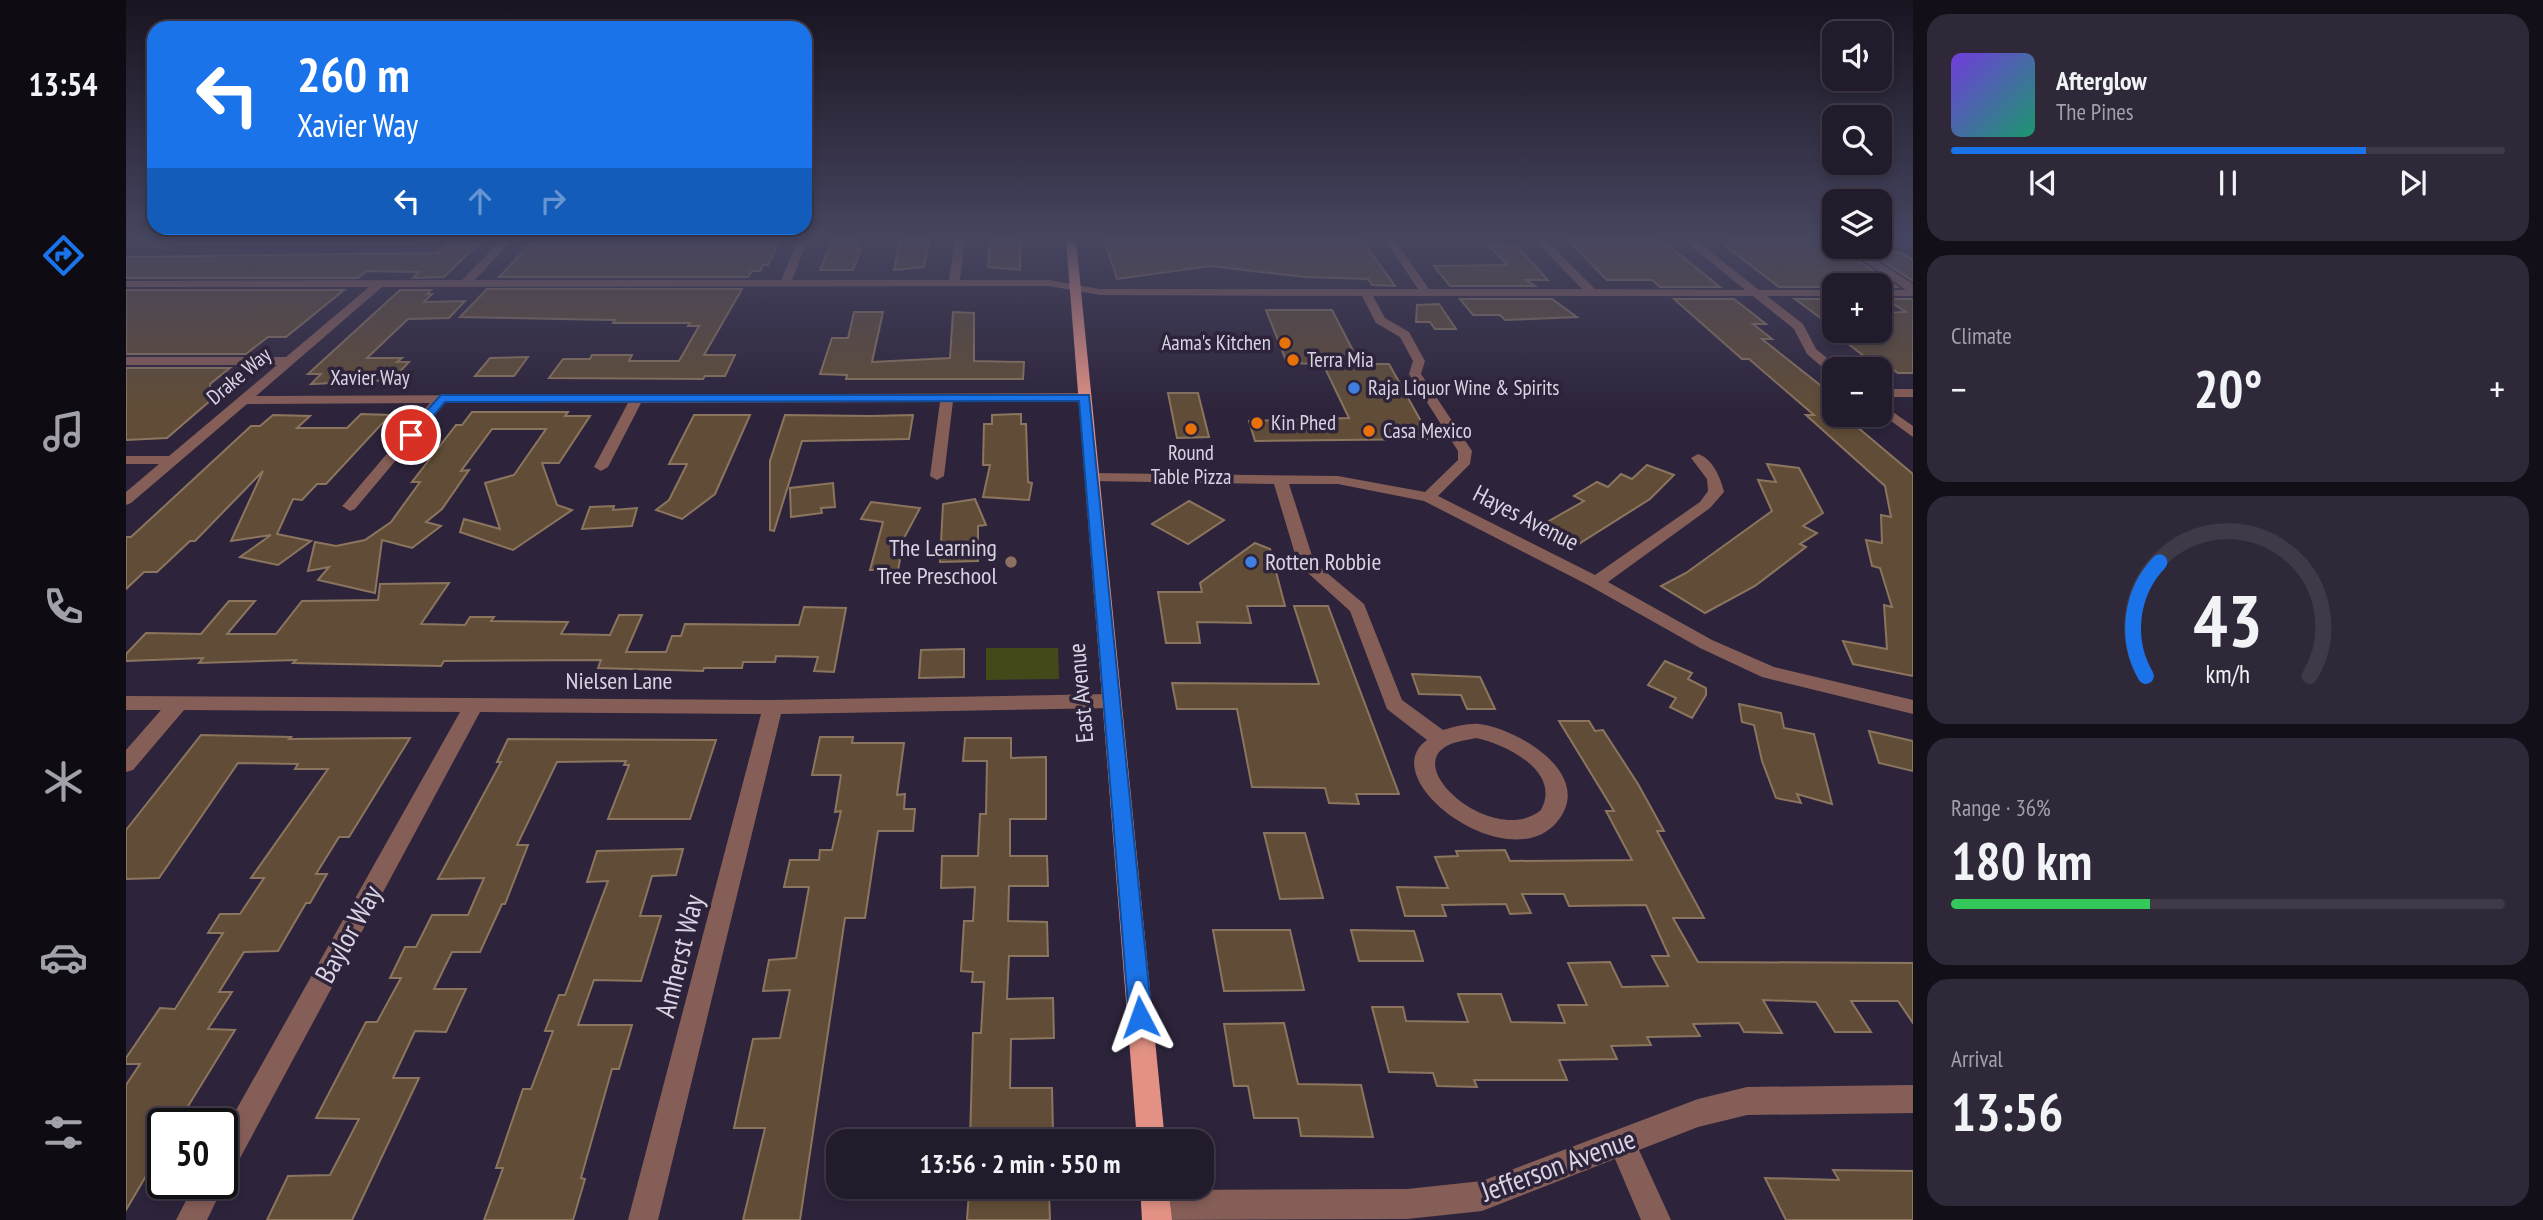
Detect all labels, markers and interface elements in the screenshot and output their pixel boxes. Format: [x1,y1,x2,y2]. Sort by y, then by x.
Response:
map controls [1822,21,1892,427]
button: sound [1822,21,1892,91]
text: 260 m [297,42,410,106]
icon: left [182,49,273,140]
text: 13:54 [28,63,98,105]
text: Afterglow [2056,64,2147,97]
text: The Pines [2056,97,2134,126]
text: Xavier Way [297,104,418,146]
button: search [1822,105,1892,175]
icon: previous [2024,164,2062,202]
icon: pause [2209,164,2247,202]
icon: next [2394,164,2432,202]
icon: left [388,182,426,220]
icon: ahead [461,182,499,220]
icon: right [534,182,572,220]
button: layers [1822,189,1892,259]
icon: directions [39,231,88,280]
button: + [1822,273,1892,343]
text: Climate [1951,321,2012,350]
place label: Aama's Kitchen [1161,329,1271,356]
marker: Aama's Kitchen [1277,335,1293,351]
street label: Drake Way [201,341,276,410]
place label: Terra Mia [1307,346,1374,373]
marker: Terra Mia [1285,352,1301,368]
text: 20° [2194,355,2262,422]
button: − [1822,357,1892,427]
street label: Xavier Way [330,364,410,391]
text: − [1951,364,1967,413]
text: + [2489,364,2505,413]
place label: Raja Liquor Wine & Spirits [1368,374,1559,401]
marker: Raja Liquor Wine & Spirits [1346,380,1362,396]
pin [381,405,441,465]
icon: music [39,407,88,456]
place label: Kin Phed [1271,409,1336,436]
marker: Kin Phed [1249,415,1265,431]
icon: arrive [392,416,430,454]
place label: Casa Mexico [1383,417,1472,444]
marker: Round Table Pizza [1183,421,1199,437]
marker: Casa Mexico [1361,423,1377,439]
place label: Round Table Pizza [1151,439,1231,490]
street label: Hayes Avenue [1468,478,1584,557]
place label: The Learning Tree Preschool [877,532,997,591]
place label: Rotten Robbie [1265,546,1381,577]
marker: The Learning Tree Preschool [1003,554,1019,570]
marker: Rotten Robbie [1243,554,1259,570]
text: 43 [2193,572,2263,666]
icon: phone [39,582,88,631]
street label: East Avenue [1061,642,1100,744]
text: km/h [2206,658,2250,690]
street label: Nielsen Lane [566,665,672,696]
icon: climate [39,757,88,806]
text: Range · 36% [1951,793,2051,822]
text: 180 km [1951,827,2092,894]
street label: Baylor Way [306,878,390,989]
street label: Amherst Way [645,890,712,1021]
icon: car [39,933,88,982]
position arrow [1103,980,1177,1054]
text: Arrival [1951,1044,2003,1073]
text: 13:56 [1951,1078,2063,1145]
icon: filters [39,1108,88,1157]
speed limit sign: 50 [147,1108,238,1199]
street label: Jefferson Avenue [1475,1120,1640,1210]
text: 13:56 · 2 min · 550 m [920,1147,1120,1180]

